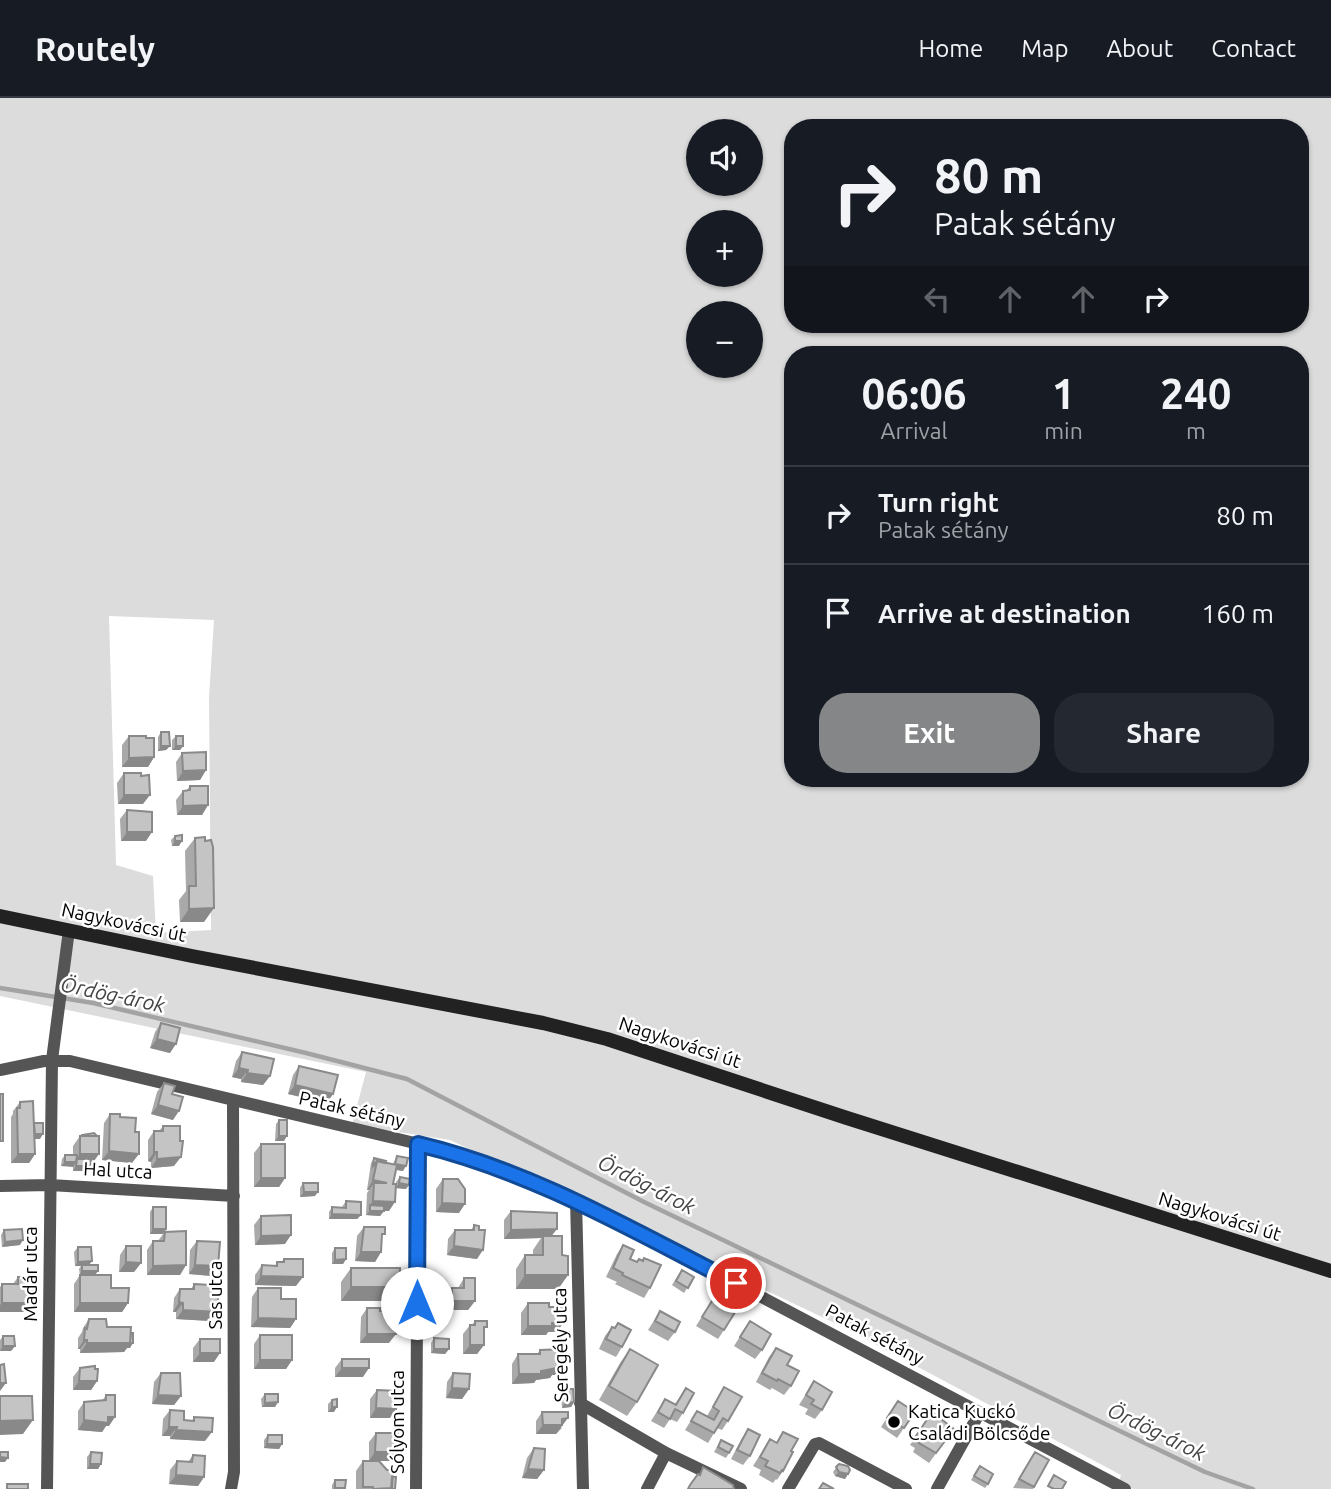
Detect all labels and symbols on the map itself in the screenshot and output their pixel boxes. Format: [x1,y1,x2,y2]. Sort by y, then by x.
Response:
street label: Nagykovácsi út [60,898,189,946]
water label: Ördög-árok [59,971,168,1017]
street label: Nagykovácsi út [616,1012,744,1072]
street label: Patak sétány [297,1086,407,1132]
water label: Ördög-árok [594,1149,700,1219]
street label: Hal utca [83,1157,153,1183]
street label: Nagykovácsi út [1156,1187,1284,1245]
street label: Madár utca [19,1226,41,1322]
pin [706,1253,766,1313]
street label: Sas utca [204,1260,226,1330]
position arrow [380,1266,454,1340]
street label: Seregély utca [548,1287,572,1403]
street label: Patak sétány [822,1299,928,1369]
street label: Sólyom utca [386,1370,408,1474]
water label: Ördög-árok [1104,1397,1210,1465]
place label: Katica Kuckó Családi Bölcsőde [908,1400,1051,1444]
marker: Katica Kuckó Családi Bölcsőde [886,1414,902,1430]

